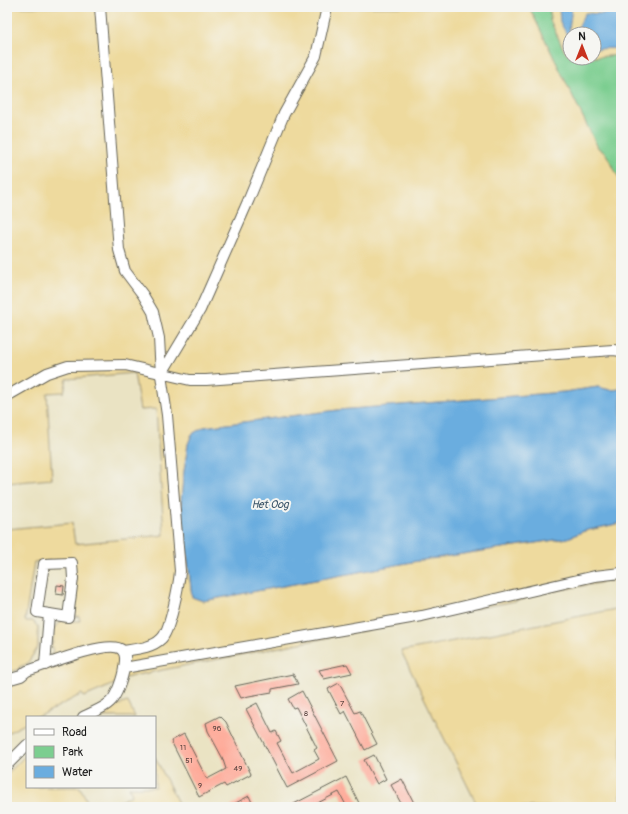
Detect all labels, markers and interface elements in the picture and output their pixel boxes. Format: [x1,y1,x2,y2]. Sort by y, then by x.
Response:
north arrow [562,26,602,66]
text: N [578,30,586,43]
water label: Het Oog [251,498,290,511]
house number: 7 [340,699,345,708]
house number: 8 [304,709,308,718]
legend [26,716,156,788]
house number: 96 [213,724,222,733]
text: Road [62,725,87,740]
house number: 11 [180,743,186,752]
text: Park [62,745,83,760]
house number: 51 [185,756,193,765]
house number: 49 [234,764,242,773]
text: Water [62,765,93,780]
house number: 9 [198,781,202,790]

